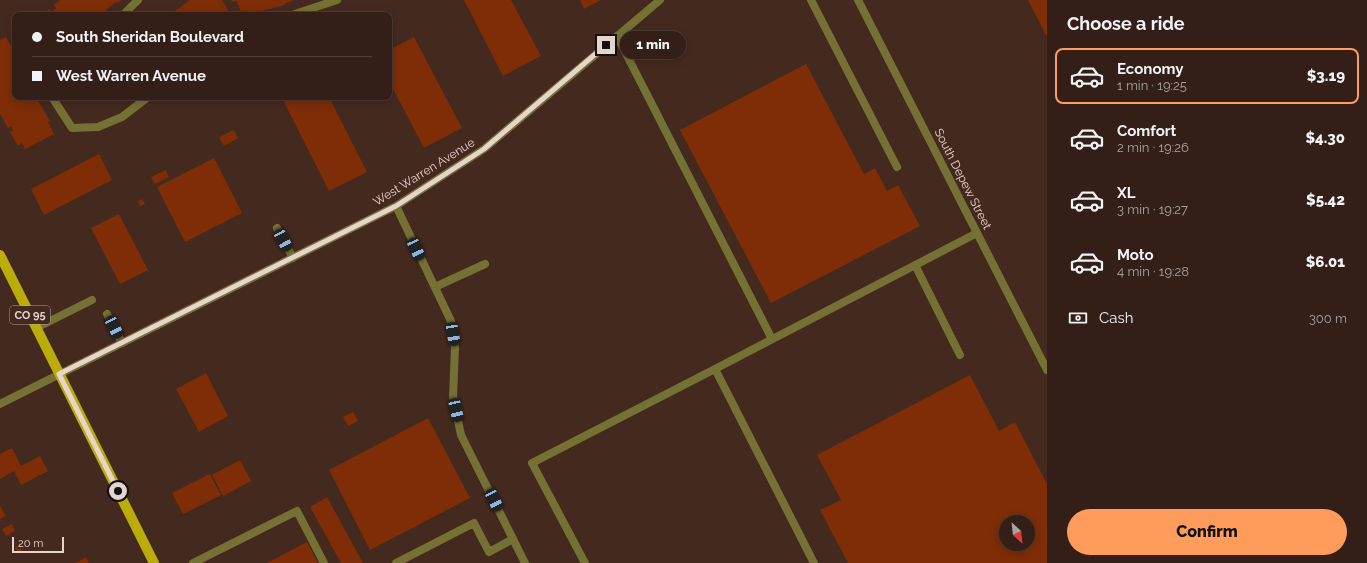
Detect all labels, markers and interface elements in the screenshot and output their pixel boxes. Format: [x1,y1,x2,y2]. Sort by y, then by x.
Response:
text: Choose a ride [1067,13,1185,34]
text: South Sheridan Boulevard [56,28,244,46]
callout: 1 min [620,31,686,59]
route end [597,36,615,54]
text: 1 min [636,37,670,52]
icon: car [1069,58,1105,94]
text: Economy [1117,60,1184,78]
text: West Warren Avenue [56,67,206,85]
text: $3.19 [1307,67,1345,85]
text: 1 min · 19:25 [1117,78,1187,93]
icon: car [1069,120,1105,156]
text: Comfort [1117,122,1176,140]
street label: South Depew Street [931,126,995,232]
text: $4.30 [1305,129,1345,147]
street label: West Warren Avenue [371,135,477,209]
text: 2 min · 19:26 [1117,140,1189,155]
icon: car [1069,182,1105,218]
text: XL [1117,184,1135,202]
text: $5.42 [1306,191,1345,209]
text: 3 min · 19:27 [1117,202,1188,217]
car [272,227,294,253]
car [405,236,427,262]
icon: car [1069,244,1105,280]
text: Moto [1117,246,1154,264]
text: $6.01 [1306,253,1345,271]
text: 4 min · 19:28 [1117,264,1189,279]
road number: CO 95 [10,306,50,324]
icon: cash [1067,307,1089,329]
text: Cash [1099,309,1133,327]
text: 300 m [1309,311,1347,326]
car [103,314,125,340]
car [445,321,461,347]
car [447,397,465,423]
route start [109,482,127,500]
car [483,487,505,513]
button: Confirm [1067,509,1347,555]
north arrow [999,515,1035,551]
map controls [999,515,1035,551]
scale bar [12,535,64,554]
text: 20 m [18,537,43,550]

